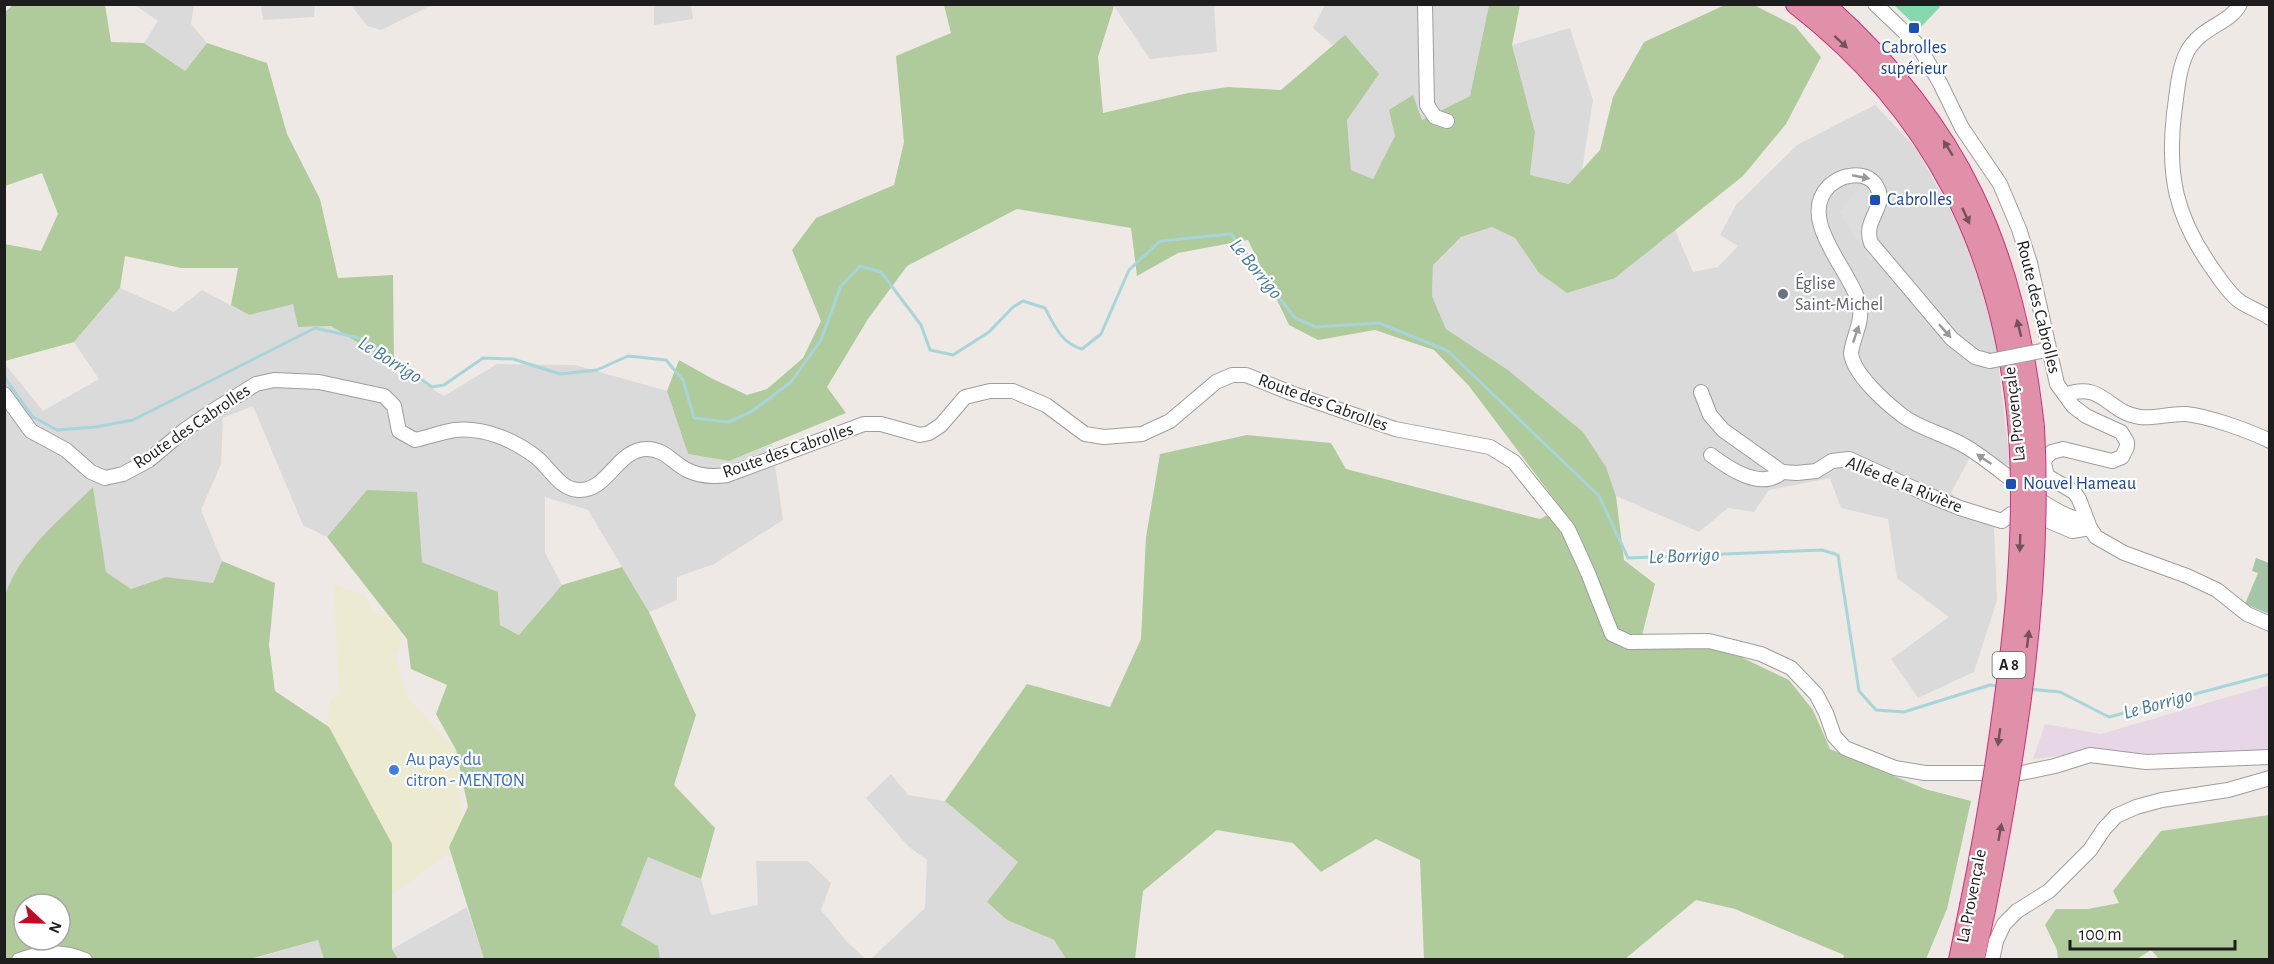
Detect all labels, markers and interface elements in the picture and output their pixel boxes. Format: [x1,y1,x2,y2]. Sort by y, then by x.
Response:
marker: Cabrolles supérieur [1907,21,1921,35]
one-way arrow [1833,35,1848,48]
place label: Cabrolles supérieur [1881,39,1947,78]
one-way arrow [1942,140,1953,156]
one-way arrow [1852,173,1871,182]
place label: Cabrolles [1887,191,1952,209]
marker: Cabrolles [1868,193,1882,207]
one-way arrow [1962,208,1971,225]
water label: Le Borrigo [1226,235,1286,303]
street label: Route des Cabrolles [2013,239,2063,375]
place label: Église Saint-Michel [1795,272,1883,314]
marker: Église Saint-Michel [1776,287,1790,301]
one-way arrow [2014,319,2024,337]
one-way arrow [1938,323,1951,338]
one-way arrow [1851,325,1861,343]
water label: Le Borrigo [355,333,425,387]
street label: La Provençale [2001,366,2029,462]
street label: Route des Cabrolles [1256,371,1390,435]
street label: Route des Cabrolles [130,381,254,473]
street label: Route des Cabrolles [720,420,856,482]
street label: Allée de la Rivière [1843,453,1965,517]
one-way arrow [1975,453,1992,464]
place label: Nouvel Hameau [2023,475,2136,493]
marker: Nouvel Hameau [2004,477,2018,491]
one-way arrow [2016,534,2025,553]
water label: Le Borrigo [1648,545,1720,567]
one-way arrow [2023,629,2033,648]
road number: A 8 [1992,652,2026,678]
water label: Le Borrigo [2121,685,2195,723]
one-way arrow [1995,727,2004,746]
place label: Au pays du citron - MENTON [406,751,525,790]
marker: Au pays du citron - MENTON [387,763,401,777]
one-way arrow [1996,822,2005,841]
street label: La Provençale [1954,848,1990,944]
north arrow [12,892,72,952]
scale bar [2070,913,2235,951]
text: N [45,919,64,935]
text: 100 m [2079,926,2122,944]

